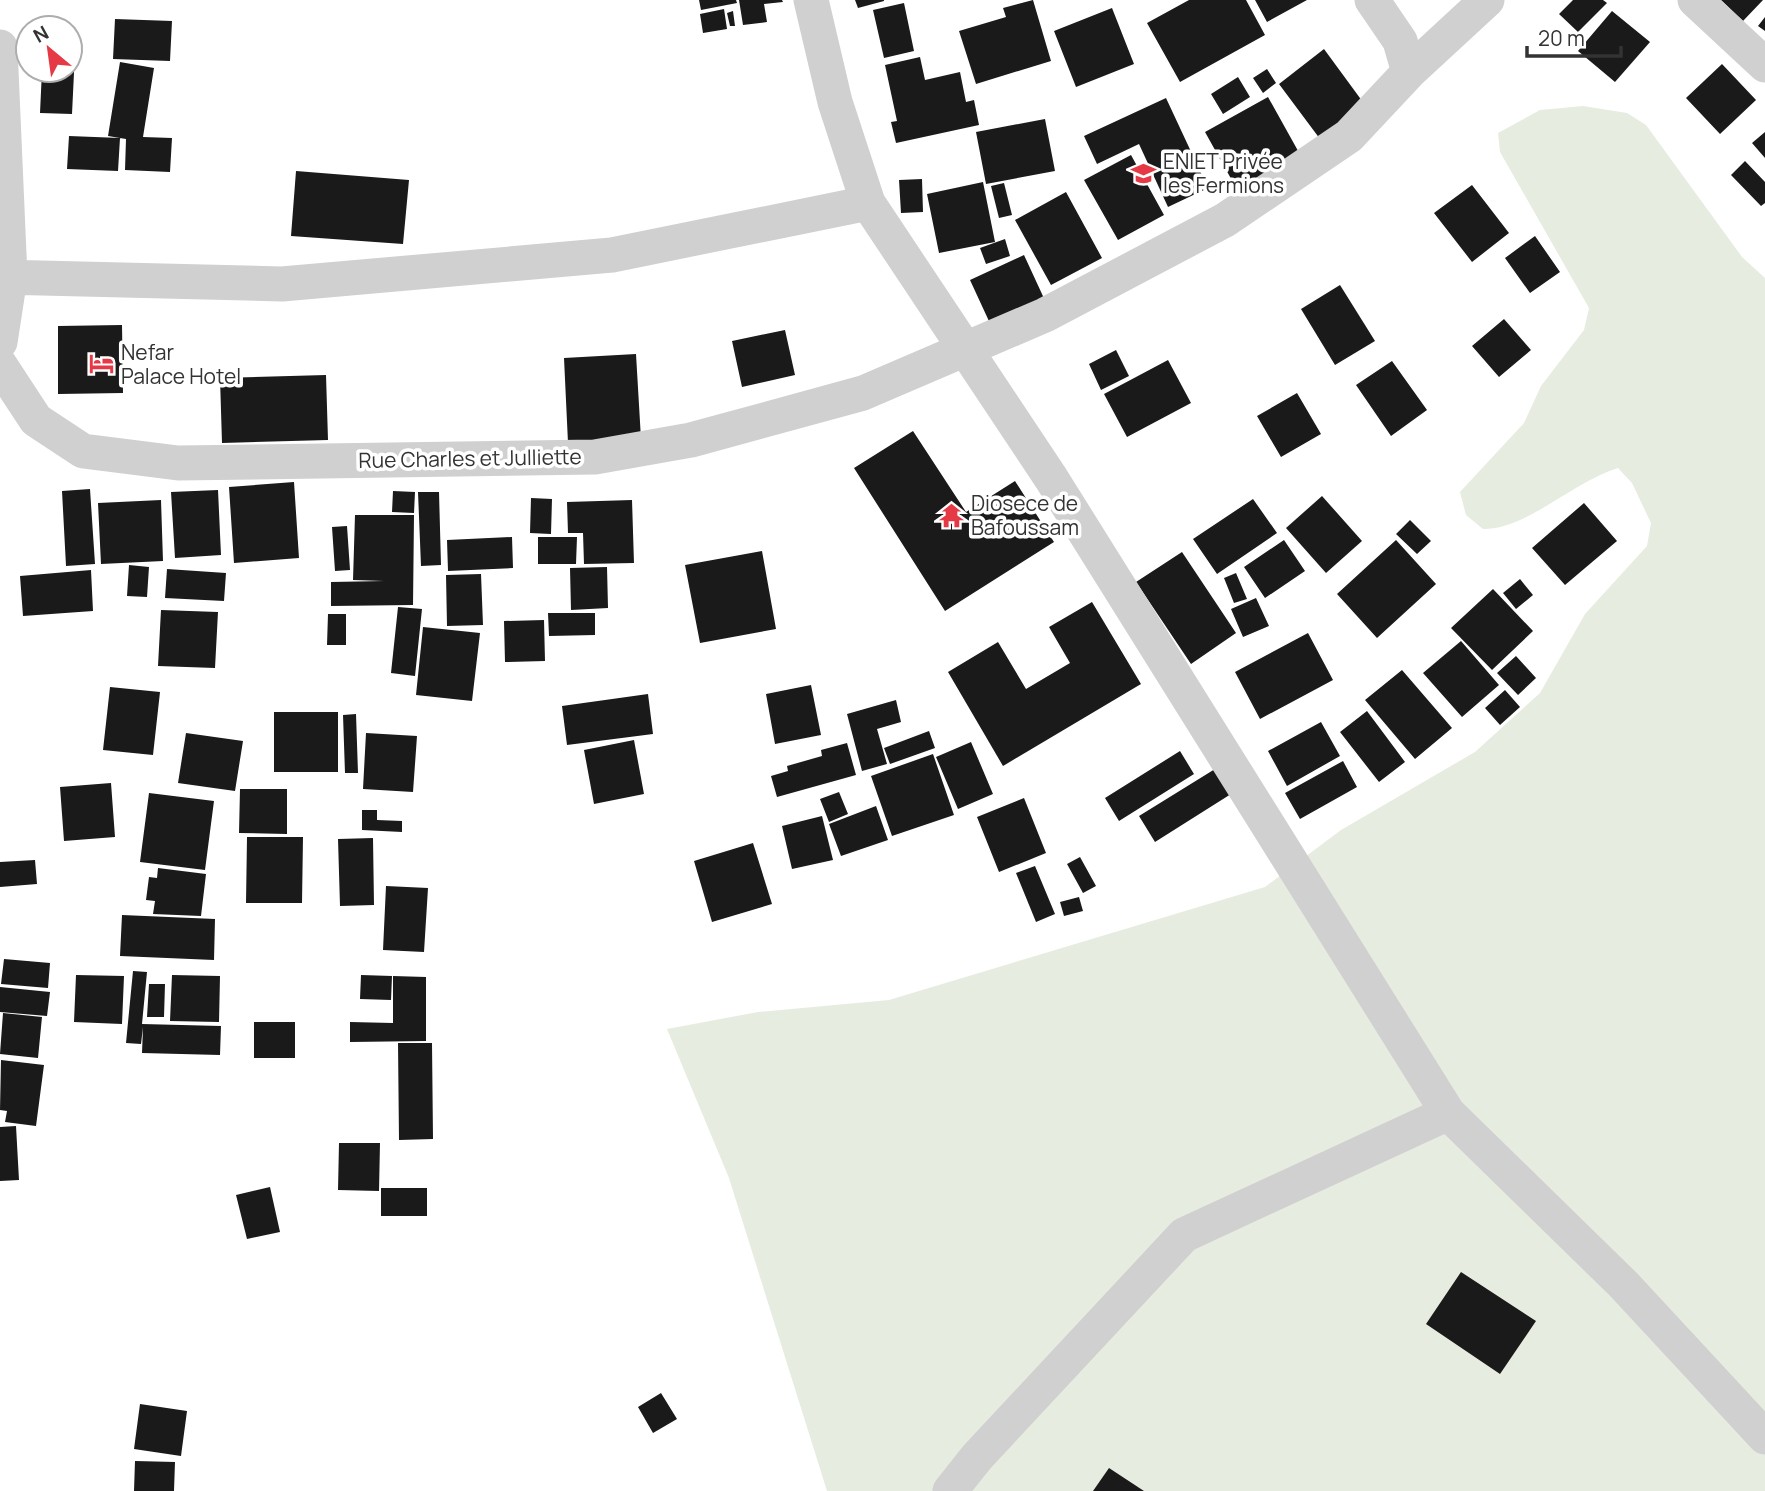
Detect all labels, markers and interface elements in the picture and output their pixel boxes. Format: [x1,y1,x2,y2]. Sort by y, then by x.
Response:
north arrow [14,14,84,84]
scale bar [1527,14,1622,58]
text: N [28,19,53,49]
text: 20 m [1538,24,1585,52]
place label: ENIET Privée les Fermions [1163,147,1284,199]
school or university icon: ENIET Privée les Fermions [1129,159,1157,187]
place label: Nefar Palace Hotel [121,338,241,390]
hotel icon: Nefar Palace Hotel [87,350,115,378]
street label: Rue Charles et Julliette [358,442,582,474]
place label: Diosece de Bafoussam [971,489,1079,541]
temple icon: Diosece de Bafoussam [937,501,965,529]

